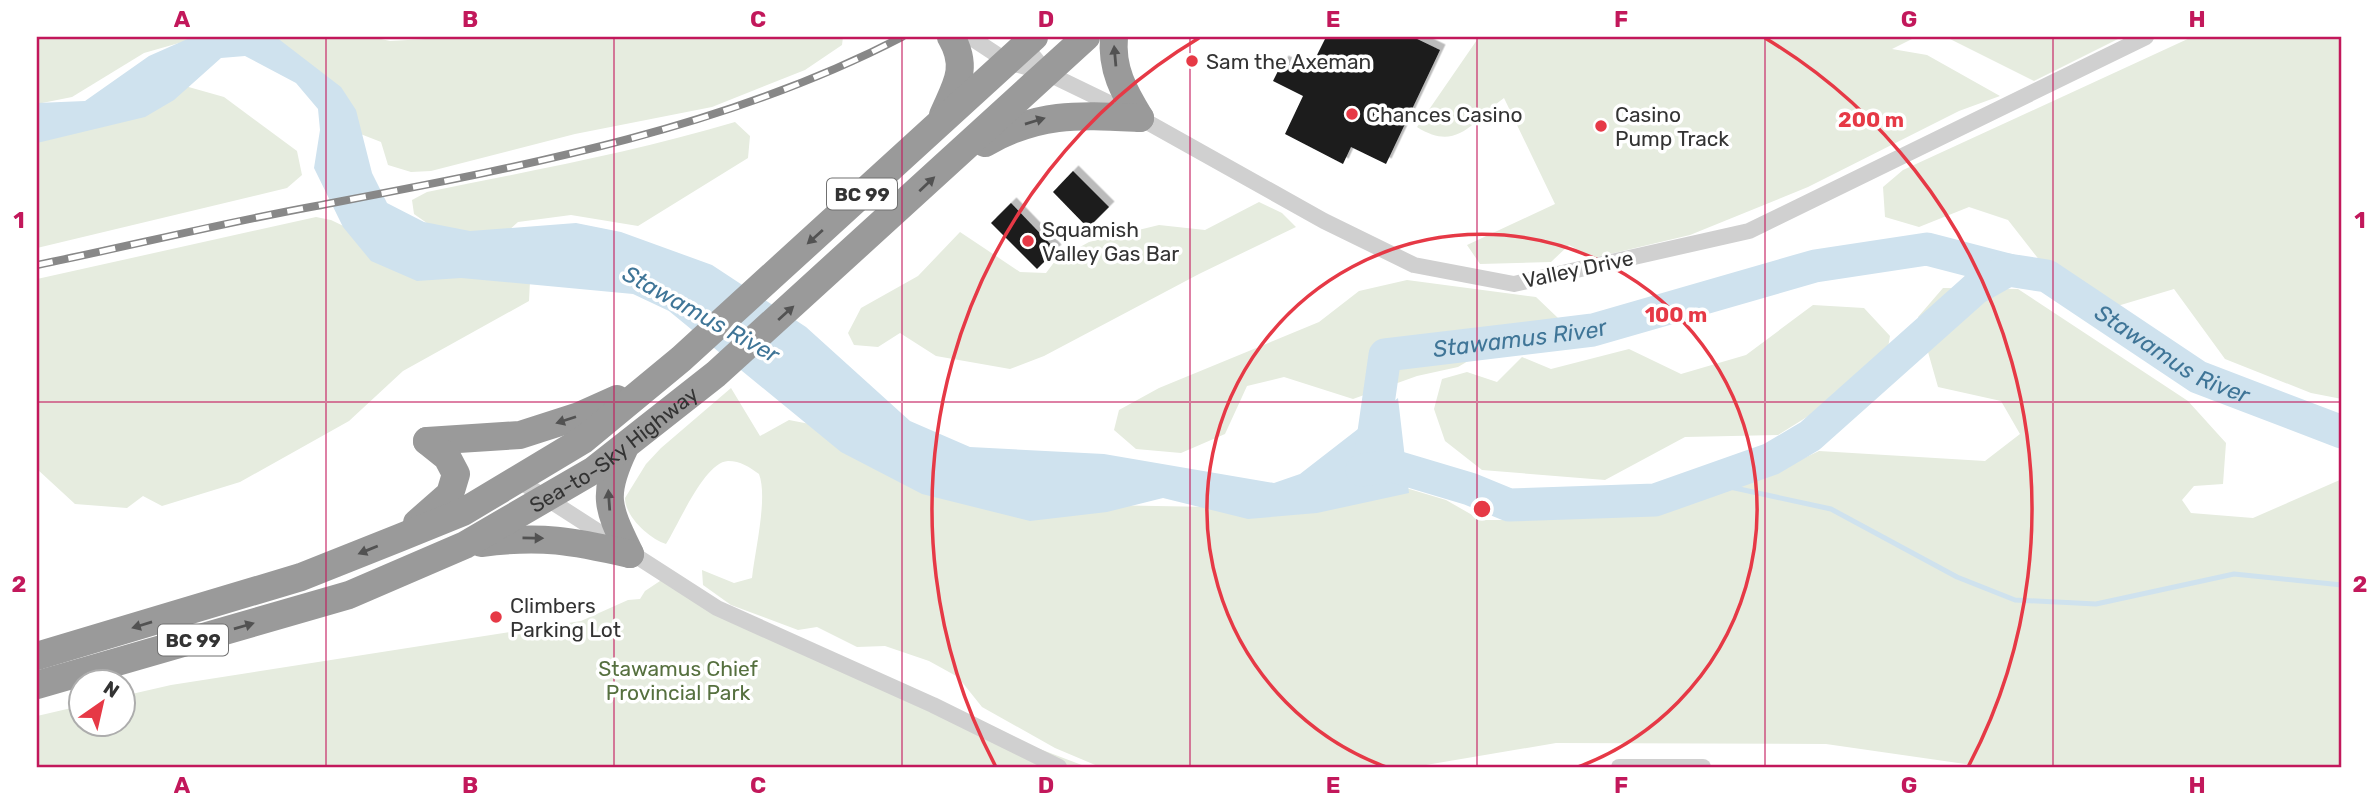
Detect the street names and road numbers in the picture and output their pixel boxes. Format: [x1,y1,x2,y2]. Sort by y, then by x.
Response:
road number: BC 99 [827,178,897,210]
street label: Valley Drive [1520,245,1636,293]
street label: Sea-to-Sky Highway [525,381,703,517]
road number: BC 99 [158,624,228,656]

